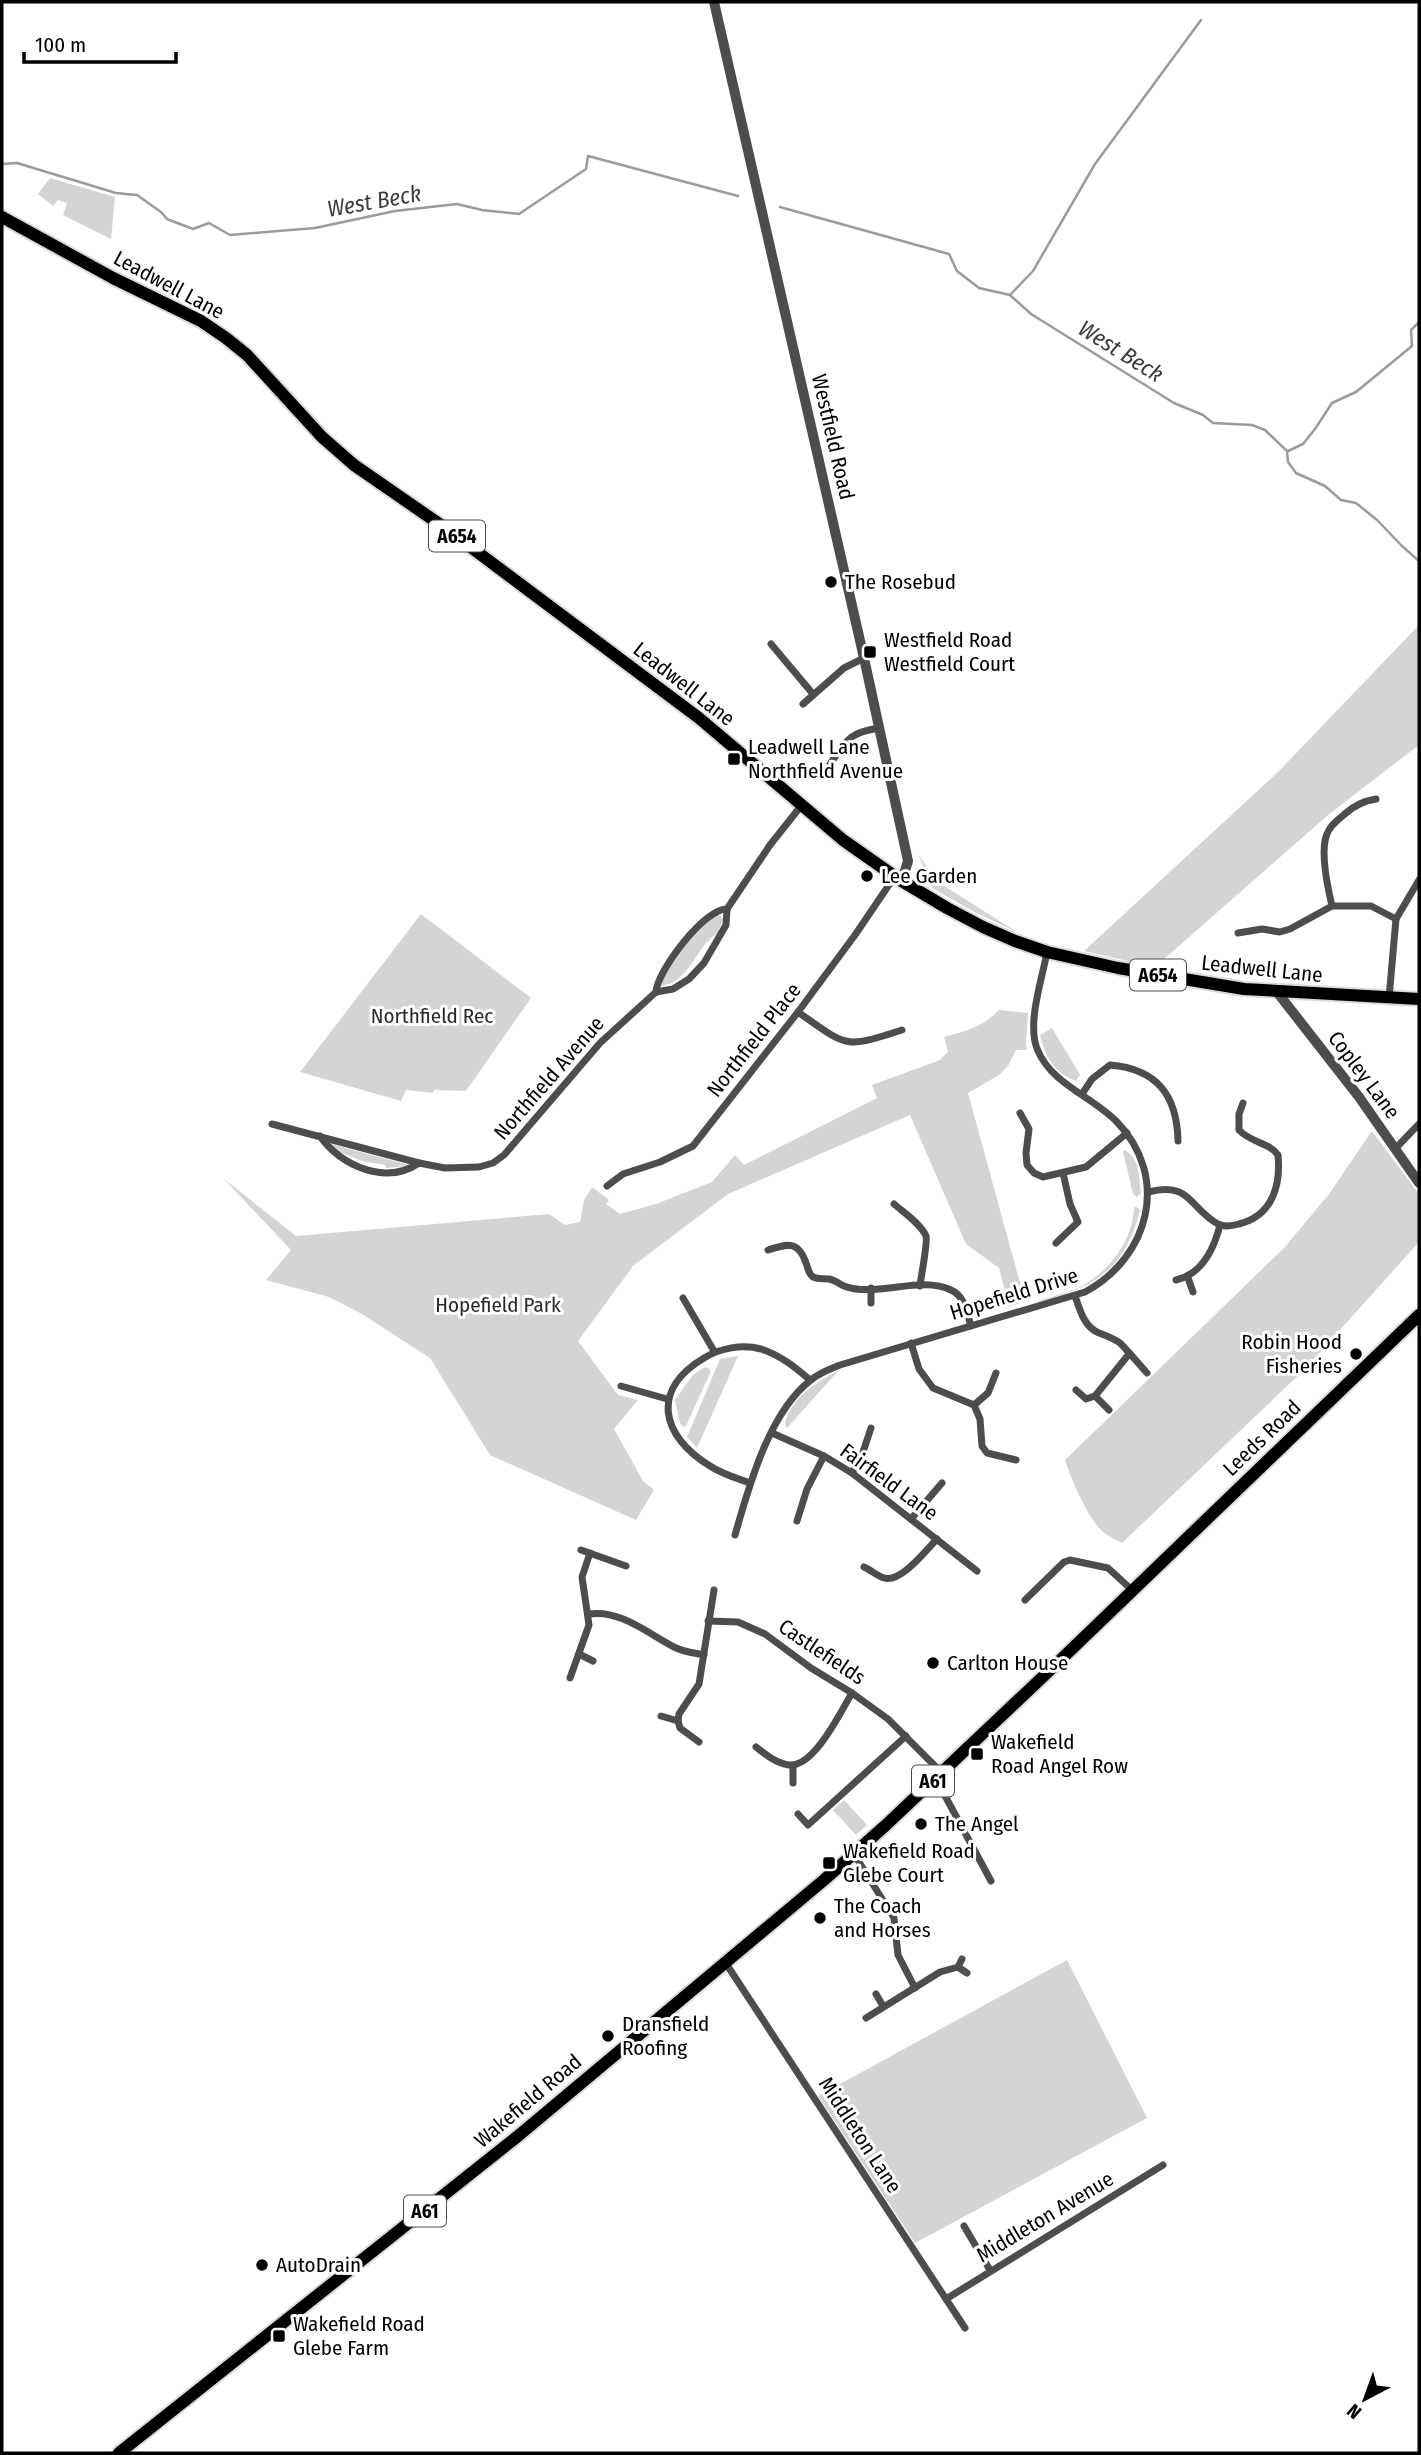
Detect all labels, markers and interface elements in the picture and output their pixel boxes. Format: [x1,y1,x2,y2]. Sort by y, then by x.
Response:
scale bar [24,21,177,65]
text: 100 m [35,32,86,58]
water label: West Beck [325,179,423,223]
street label: Leadwell Lane [109,245,229,325]
water label: West Beck [1073,314,1169,388]
street label: Westfield Road [806,372,860,502]
road number: A654 [429,520,485,552]
place label: The Rosebud [845,569,956,595]
marker: The Rosebud [823,574,839,590]
place label: Westfield Road Westfield Court [884,627,1015,677]
street label: Leadwell Lane [628,636,740,732]
marker: Westfield Road Westfield Court [862,644,878,660]
place label: Leadwell Lane Northfield Avenue [748,734,903,784]
marker: Leadwell Lane Northfield Avenue [726,751,742,767]
place label: Lee Garden [881,863,977,889]
marker: Lee Garden [859,868,875,884]
street label: Leadwell Lane [1200,950,1324,988]
road number: A654 [1130,959,1186,990]
street label: Northfield Place [701,978,807,1102]
park label: Northfield Rec [371,1003,493,1029]
street label: Northfield Avenue [488,1011,610,1145]
street label: Copley Lane [1323,1026,1405,1124]
street label: Hopefield Drive [947,1262,1081,1326]
park label: Hopefield Park [435,1292,561,1318]
place label: Robin Hood Fisheries [1241,1329,1342,1379]
marker: Robin Hood Fisheries [1348,1346,1364,1362]
street label: Leeds Road [1218,1395,1306,1481]
street label: Fairfield Lane [835,1438,943,1526]
street label: Castlefields [774,1614,870,1690]
place label: Carlton House [947,1650,1068,1676]
marker: Carlton House [925,1655,941,1671]
place label: Wakefield Road Angel Row [991,1729,1128,1779]
marker: Wakefield Road Angel Row [969,1746,985,1762]
road number: A61 [912,1765,954,1796]
place label: The Angel [935,1811,1019,1837]
marker: The Angel [913,1816,929,1832]
place label: Wakefield Road Glebe Court [843,1838,975,1888]
marker: Wakefield Road Glebe Court [821,1855,837,1871]
place label: The Coach and Horses [834,1893,931,1943]
marker: The Coach and Horses [812,1910,828,1926]
place label: Dransfield Roofing [622,2011,709,2061]
marker: Dransfield Roofing [600,2028,616,2044]
street label: Wakefield Road [469,2049,587,2153]
street label: Middleton Lane [813,2072,907,2198]
street label: Middleton Avenue [972,2166,1118,2268]
road number: A61 [404,2196,446,2226]
place label: AutoDrain [276,2252,361,2278]
marker: AutoDrain [254,2257,270,2273]
place label: Wakefield Road Glebe Farm [293,2311,425,2361]
marker: Wakefield Road Glebe Farm [271,2328,287,2344]
north arrow [1330,2364,1400,2434]
text: N [1342,2399,1366,2424]

